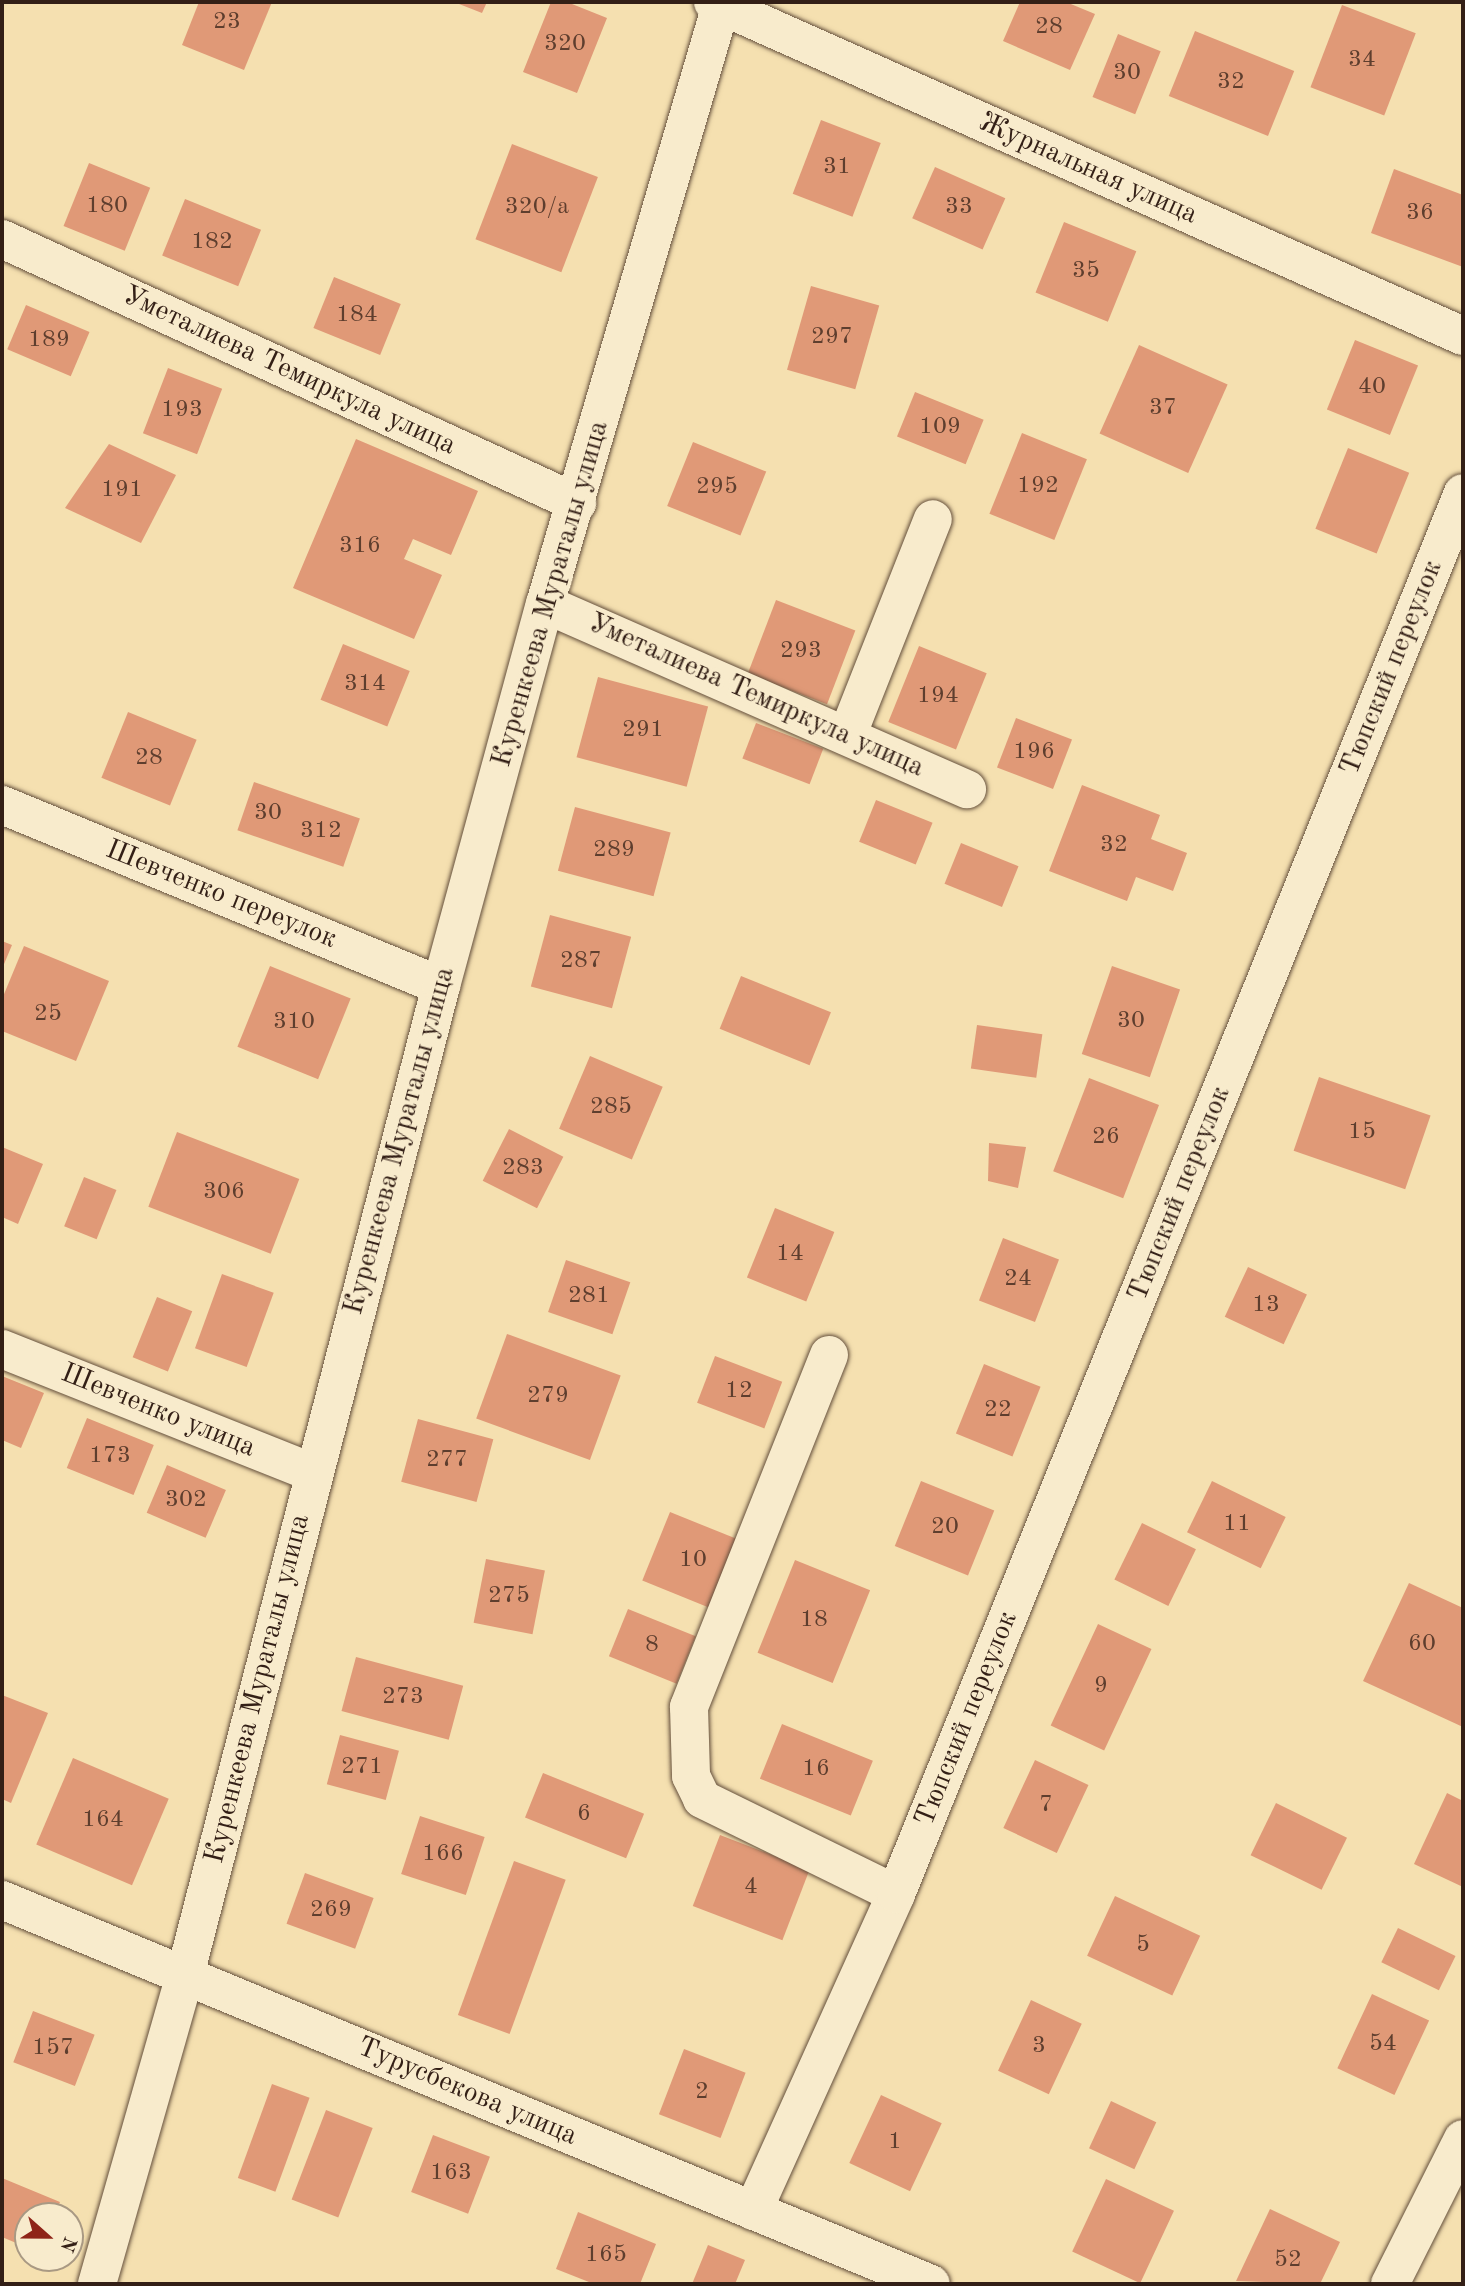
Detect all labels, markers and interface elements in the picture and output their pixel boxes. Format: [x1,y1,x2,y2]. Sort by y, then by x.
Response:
house number: 23 [213,9,241,37]
house number: 28 [1035,14,1063,42]
house number: 320 [544,31,586,59]
house number: 34 [1348,47,1376,75]
house number: 30 [1113,60,1141,88]
house number: 32 [1217,69,1245,97]
street label: Журнальная улица [974,106,1202,232]
house number: 31 [823,154,851,182]
house number: 180 [86,193,128,221]
house number: 320/а [505,194,569,222]
house number: 33 [945,194,973,222]
house number: 36 [1406,200,1434,228]
house number: 182 [191,229,233,257]
house number: 35 [1072,258,1100,286]
street label: Уметалиева Темиркула улица [117,279,461,463]
house number: 184 [336,302,378,330]
house number: 297 [811,324,853,352]
house number: 189 [28,327,70,355]
house number: 40 [1358,374,1386,402]
house number: 37 [1149,395,1177,423]
house number: 193 [161,397,203,425]
house number: 109 [919,414,961,442]
street label: Куренкеева Мураталы улица [485,417,617,771]
house number: 192 [1017,473,1059,501]
house number: 295 [696,474,738,502]
house number: 191 [101,477,143,505]
house number: 316 [339,533,381,561]
street label: Тюпский переулок [1334,555,1450,781]
street label: Уметалиева Темиркула улица [583,607,929,785]
house number: 293 [780,638,822,666]
house number: 314 [344,671,386,699]
house number: 194 [917,683,959,711]
house number: 291 [622,717,664,745]
house number: 196 [1013,739,1055,767]
house number: 28 [135,745,163,773]
house number: 30 [254,800,282,828]
house number: 312 [300,818,342,846]
house number: 32 [1100,832,1128,860]
street label: Шевченко переулок [101,833,341,957]
house number: 289 [593,837,635,865]
house number: 287 [560,948,602,976]
street label: Куренкеева Мураталы улица [337,963,463,1319]
house number: 25 [34,1001,62,1029]
house number: 30 [1117,1008,1145,1036]
house number: 310 [273,1009,315,1037]
street label: Тюпский переулок [1122,1081,1238,1307]
house number: 285 [590,1094,632,1122]
house number: 15 [1348,1119,1376,1147]
house number: 26 [1092,1124,1120,1152]
house number: 283 [502,1155,544,1183]
house number: 306 [203,1179,245,1207]
house number: 14 [776,1241,804,1269]
house number: 24 [1004,1266,1032,1294]
house number: 281 [568,1283,610,1311]
house number: 13 [1252,1292,1280,1320]
street label: Шевченко улица [56,1357,260,1465]
house number: 12 [725,1378,753,1406]
house number: 279 [527,1383,569,1411]
house number: 22 [984,1397,1012,1425]
house number: 173 [89,1443,131,1471]
house number: 277 [426,1447,468,1475]
house number: 302 [165,1487,207,1515]
street label: Куренкеева Мураталы улица [198,1511,318,1867]
house number: 11 [1223,1511,1251,1539]
house number: 20 [931,1514,959,1542]
house number: 10 [679,1547,707,1575]
house number: 275 [488,1583,530,1611]
street label: Тюпский переулок [909,1606,1025,1832]
house number: 18 [800,1607,828,1635]
house number: 60 [1408,1631,1436,1659]
house number: 8 [645,1632,659,1660]
house number: 9 [1094,1673,1108,1701]
house number: 273 [382,1684,424,1712]
house number: 271 [341,1754,383,1782]
house number: 16 [802,1756,830,1784]
house number: 7 [1039,1792,1053,1820]
house number: 6 [577,1801,591,1829]
house number: 164 [82,1807,124,1835]
house number: 166 [422,1841,464,1869]
house number: 4 [744,1874,758,1902]
house number: 269 [310,1897,352,1925]
house number: 5 [1136,1932,1150,1960]
street label: Турусбекова улица [352,2030,582,2154]
house number: 54 [1369,2031,1397,2059]
house number: 3 [1032,2033,1046,2061]
house number: 157 [32,2035,74,2063]
house number: 2 [695,2079,709,2107]
house number: 1 [888,2129,902,2157]
house number: 163 [430,2160,472,2188]
north arrow [14,2202,84,2272]
text: N [56,2234,79,2254]
house number: 165 [585,2242,627,2270]
house number: 52 [1274,2247,1302,2275]

